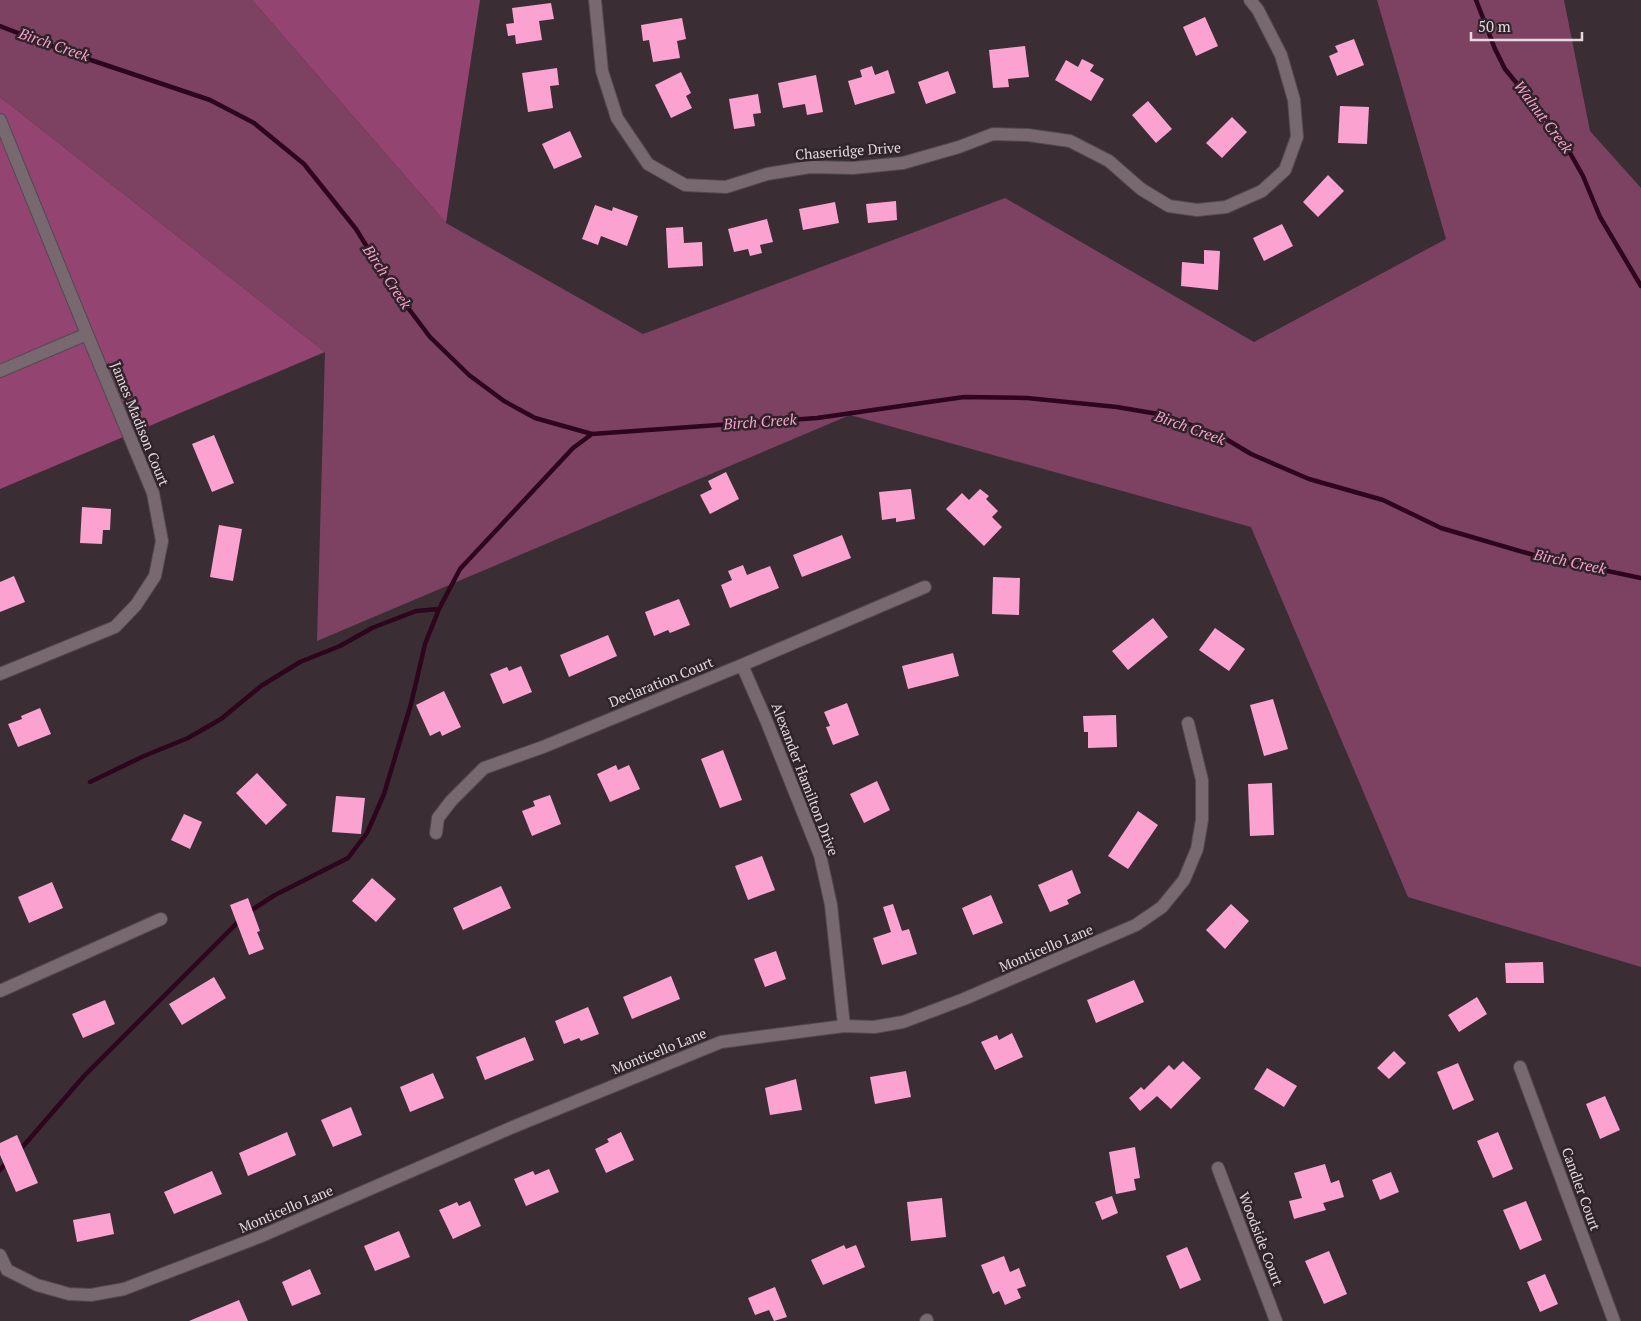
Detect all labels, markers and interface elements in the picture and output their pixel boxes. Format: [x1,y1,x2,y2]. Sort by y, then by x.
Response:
scale bar [1471,10,1582,42]
text: 50 m [1478,16,1511,36]
water label: Birch Creek [15,22,93,66]
water label: Walnut Creek [1510,76,1578,158]
street label: Chaseridge Drive [794,137,901,164]
water label: Birch Creek [358,240,417,313]
street label: James Madison Court [107,359,174,489]
water label: Birch Creek [1152,405,1229,449]
water label: Birch Creek [722,408,798,434]
water label: Birch Creek [1531,543,1609,579]
street label: Declaration Court [606,652,717,711]
street label: Alexander Hamilton Drive [767,700,843,858]
street label: Monticello Lane [996,919,1096,976]
street label: Monticello Lane [609,1023,709,1078]
street label: Candler Court [1558,1145,1606,1234]
street label: Monticello Lane [236,1180,336,1237]
street label: Woodside Court [1235,1189,1288,1289]

